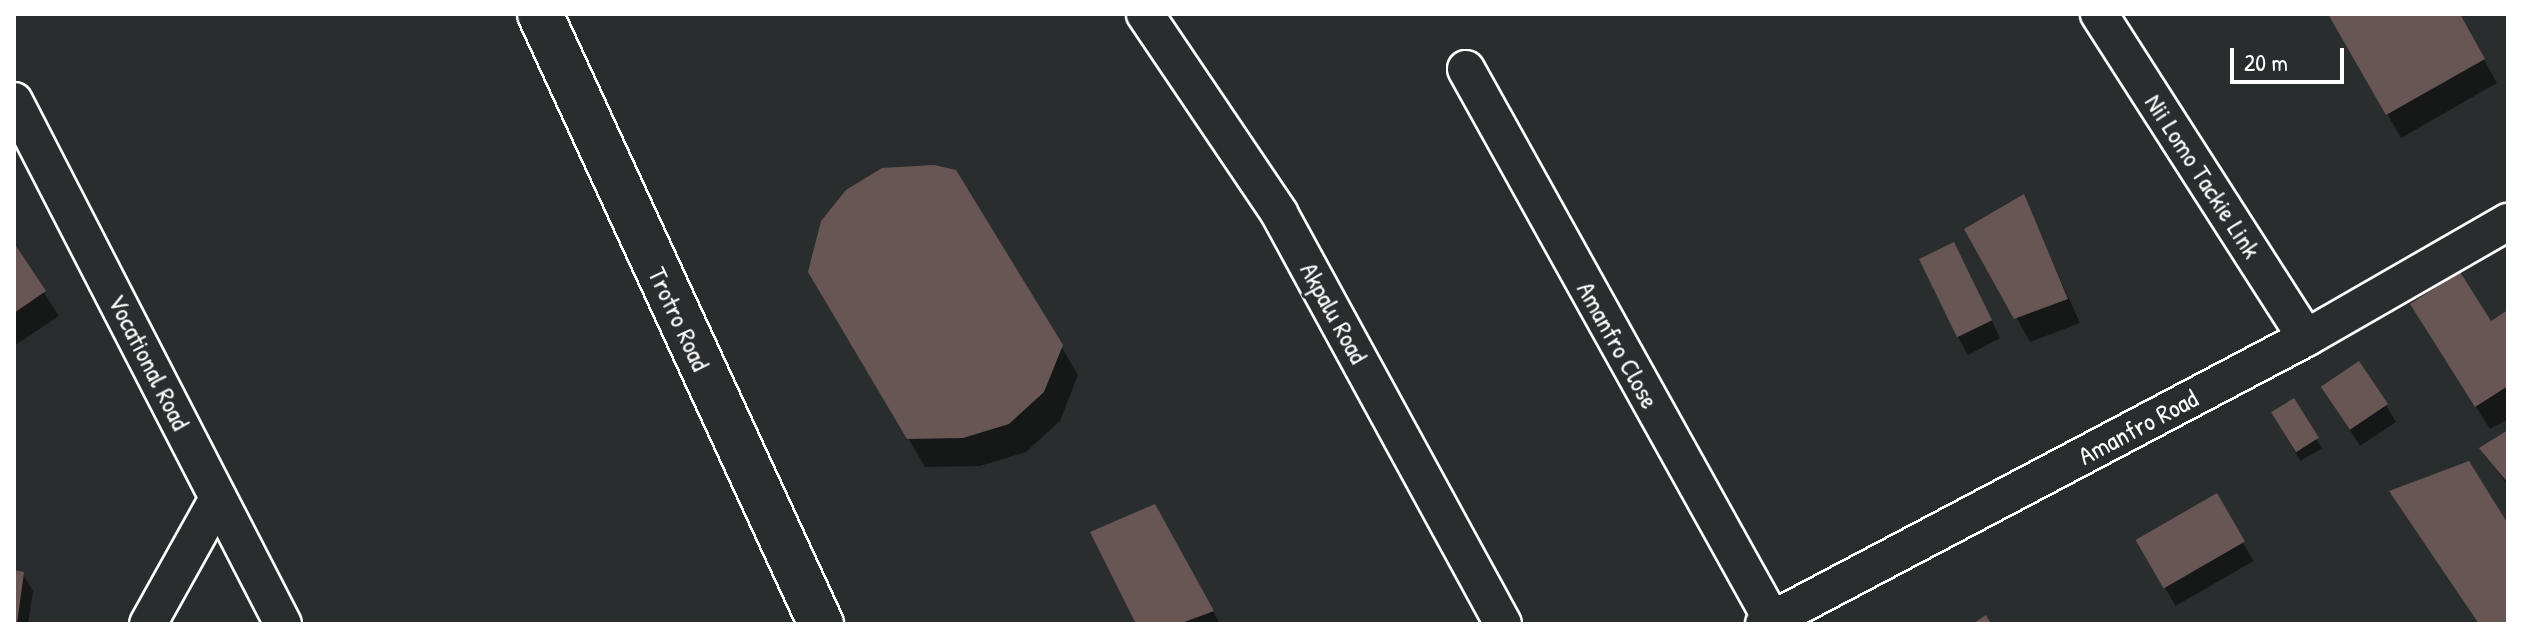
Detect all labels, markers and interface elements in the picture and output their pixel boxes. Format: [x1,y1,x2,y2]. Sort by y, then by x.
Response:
scale bar [2234,32,2348,82]
text: 20 m [2244,46,2288,78]
street label: Nii Lomo Tackie Link [2138,88,2268,264]
street label: Akpalu Road [1294,257,1374,369]
street label: Trotro Road [641,262,717,376]
street label: Amanfro Close [1570,276,1666,414]
street label: Vocational Road [101,289,197,435]
street label: Amanfro Road [2073,383,2203,471]

